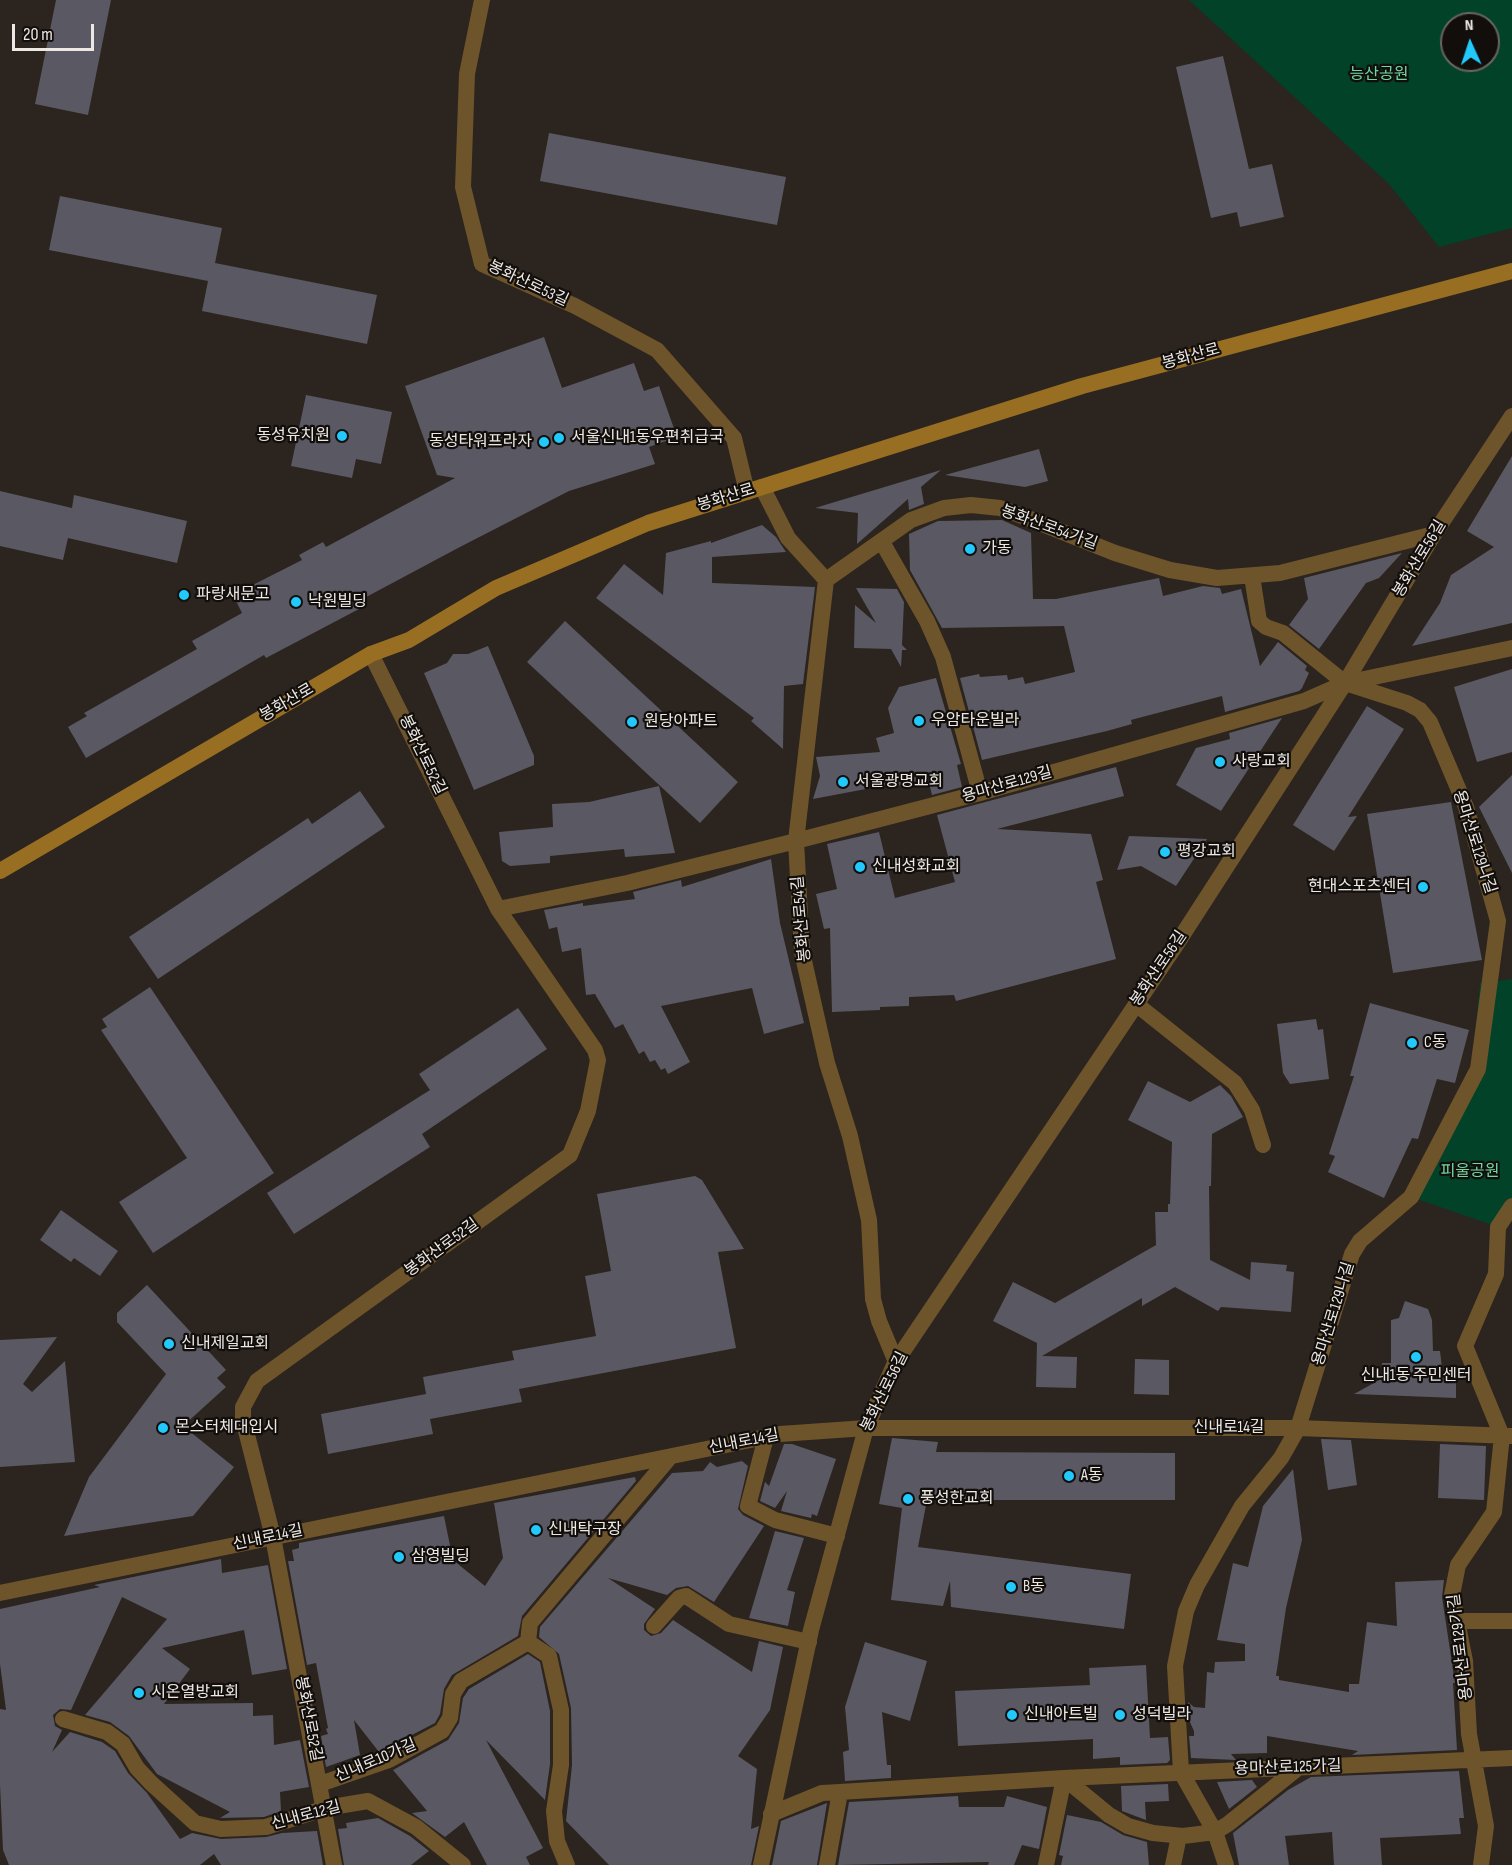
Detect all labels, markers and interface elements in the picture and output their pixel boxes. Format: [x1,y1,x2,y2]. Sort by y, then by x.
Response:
scale bar [15,12,98,50]
north arrow [1440,12,1500,72]
text: N [1464,16,1474,35]
text: 20 m [23,24,53,45]
park label: 능산공원 [1350,65,1408,85]
street label: 봉화산로53길 [485,257,571,311]
street label: 봉화산로 [1160,340,1222,374]
place label: 동성유치원 [256,426,330,446]
place label: 서울신내1동우편취급국 [571,428,724,448]
marker: 동성유치원 [335,429,349,443]
marker: 서울신내1동우편취급국 [552,431,566,445]
place label: 동성타워프라자 [429,432,532,452]
marker: 동성타워프라자 [537,435,551,449]
street label: 봉화산로 [695,480,757,516]
street label: 봉화산로54가길 [998,502,1100,554]
street label: 봉화산로56길 [1389,517,1451,601]
place label: 가동 [982,539,1011,559]
marker: 가동 [963,542,977,556]
place label: 파랑새문고 [196,585,270,605]
marker: 파랑새문고 [177,588,191,602]
place label: 낙원빌딩 [308,592,367,612]
marker: 낙원빌딩 [289,595,303,609]
street label: 봉화산로 [257,680,317,726]
place label: 우암타운빌라 [931,711,1019,731]
street label: 봉화산로52길 [394,712,450,798]
place label: 원당아파트 [644,712,718,732]
marker: 우암타운빌라 [912,714,926,728]
marker: 원당아파트 [625,715,639,729]
place label: 사랑교회 [1232,752,1291,772]
marker: 사랑교회 [1213,755,1227,769]
street label: 용마산로129길 [960,763,1054,807]
place label: 서울광명교회 [855,772,943,792]
marker: 서울광명교회 [836,775,850,789]
street label: 용마산로129나길 [1448,788,1500,896]
place label: 평강교회 [1177,842,1236,862]
marker: 평강교회 [1158,845,1172,859]
place label: 신내성화교회 [872,857,960,877]
marker: 신내성화교회 [853,860,867,874]
street label: 봉화산로54길 [789,875,815,963]
place label: 현대스포츠센터 [1308,877,1411,897]
marker: 현대스포츠센터 [1416,880,1430,894]
street label: 봉화산로56길 [1127,928,1191,1010]
place label: C동 [1424,1033,1446,1053]
marker: C동 [1405,1036,1419,1050]
park label: 피울공원 [1441,1162,1499,1182]
street label: 봉화산로52길 [401,1215,483,1281]
street label: 용마산로129나길 [1309,1260,1359,1368]
place label: 신내제일교회 [181,1334,269,1354]
marker: 신내제일교회 [162,1337,176,1351]
street label: 봉화산로56길 [857,1349,913,1435]
marker: 신내1동 주민센터 [1409,1350,1423,1364]
place label: 신내1동 주민센터 [1360,1366,1472,1386]
place label: 몬스터체대입시 [175,1418,278,1438]
street label: 신내로14길 [1193,1418,1265,1438]
marker: 몬스터체대입시 [156,1421,170,1435]
street label: 신내로14길 [707,1426,781,1458]
place label: A동 [1081,1466,1103,1486]
marker: A동 [1062,1469,1076,1483]
place label: 풍성한교회 [920,1489,994,1509]
marker: 풍성한교회 [901,1492,915,1506]
place label: 신내탁구장 [548,1520,622,1540]
street label: 신내로14길 [231,1521,305,1555]
marker: 신내탁구장 [529,1523,543,1537]
place label: 삼영빌딩 [411,1547,470,1567]
marker: 삼영빌딩 [392,1550,406,1564]
place label: B동 [1023,1577,1045,1597]
marker: B동 [1004,1580,1018,1594]
street label: 용마산로129가길 [1445,1592,1477,1702]
street label: 봉화산로52길 [290,1675,326,1763]
place label: 시온열방교회 [151,1683,239,1703]
marker: 시온열방교회 [132,1686,146,1700]
place label: 신내아트빌 [1024,1705,1098,1725]
place label: 성덕빌라 [1132,1705,1191,1725]
marker: 신내아트빌 [1005,1708,1019,1722]
marker: 성덕빌라 [1113,1708,1127,1722]
street label: 신내로10가길 [333,1735,419,1787]
street label: 용마산로125가길 [1234,1757,1342,1779]
street label: 신내로12길 [269,1798,343,1834]

